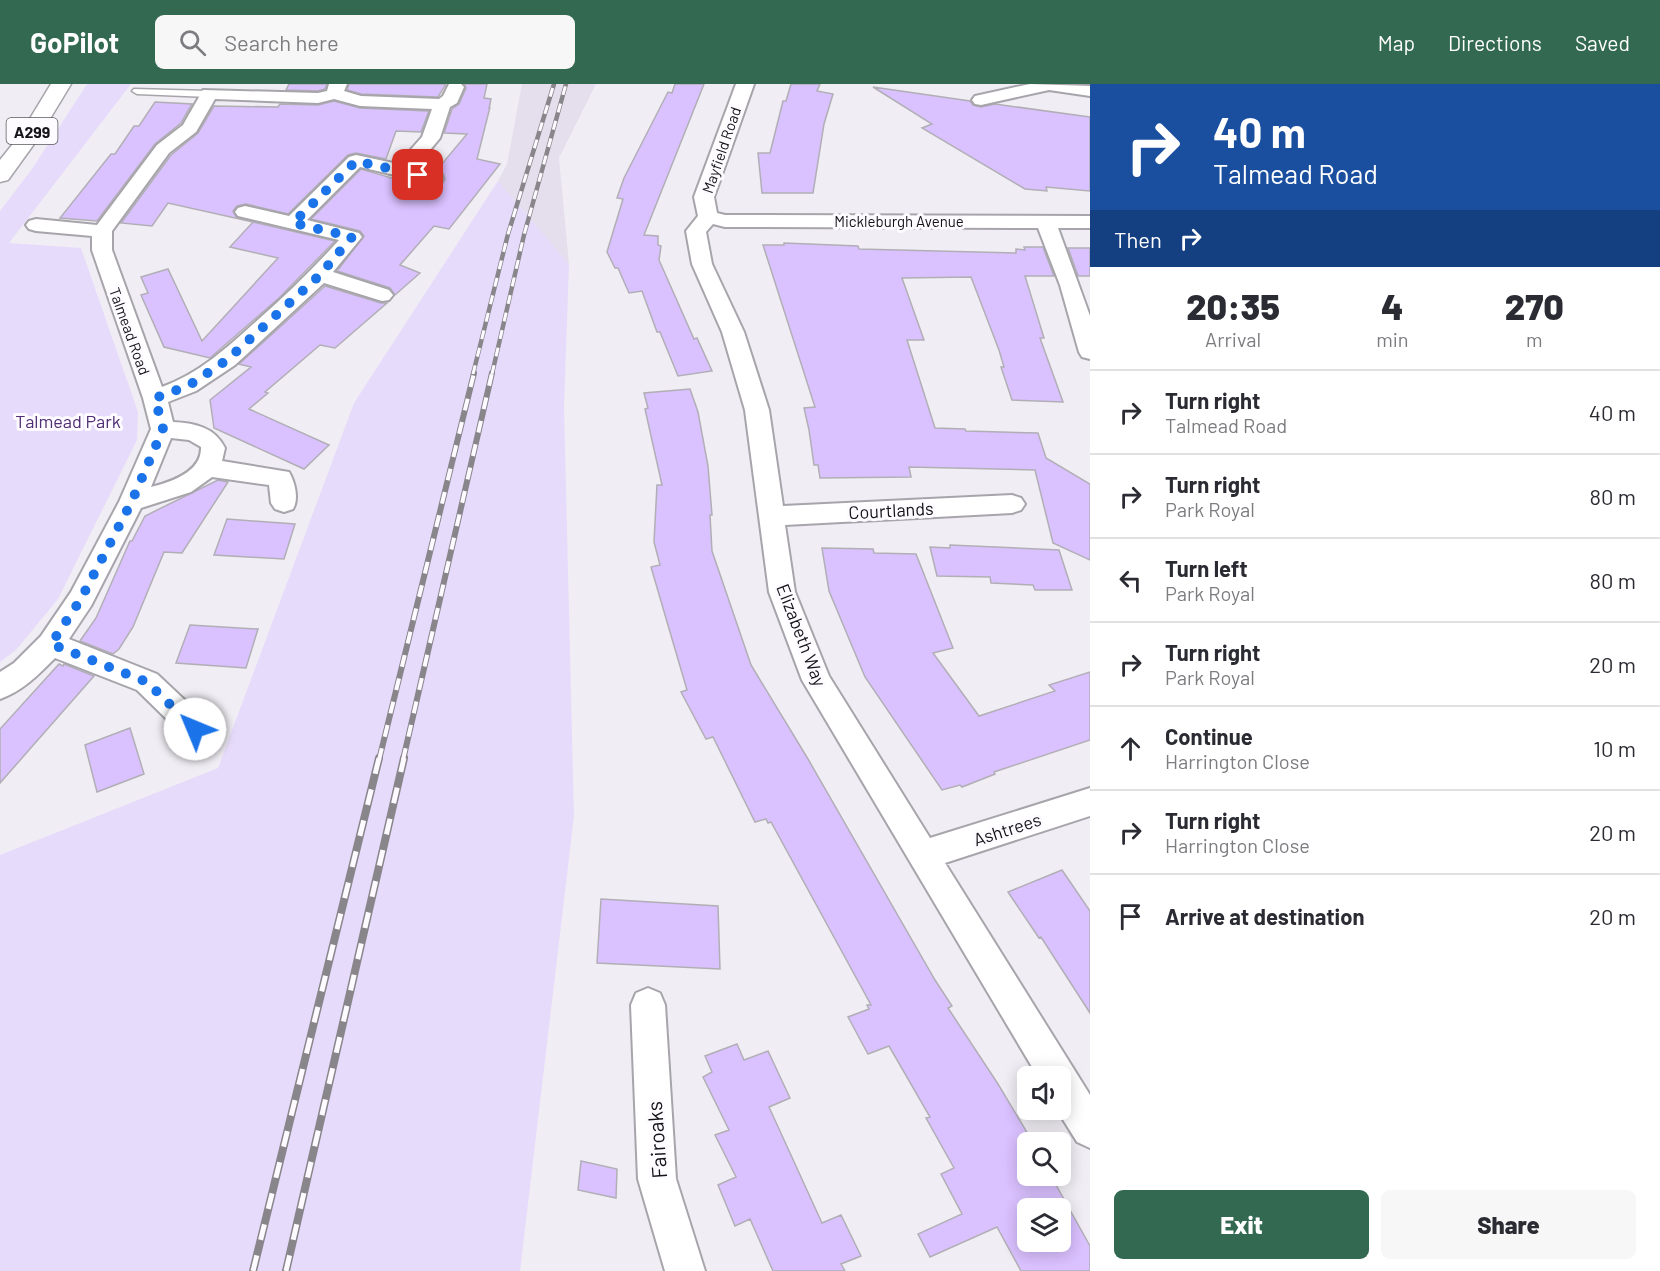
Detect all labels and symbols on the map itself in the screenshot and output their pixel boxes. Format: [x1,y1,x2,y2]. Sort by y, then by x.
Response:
street label: Mayfield Road [698,104,744,196]
road number: A299 [6,118,57,144]
pin [392,149,443,200]
street label: Mickleburgh Avenue [834,212,964,230]
street label: Talmead Road [106,285,154,377]
park label: Talmead Park [15,410,121,432]
street label: Courtlands [848,497,934,523]
street label: Elizabeth Way [772,581,832,689]
position arrow [163,697,227,761]
street label: Ashtrees [970,808,1044,850]
street label: Fairoaks [641,1100,671,1180]

